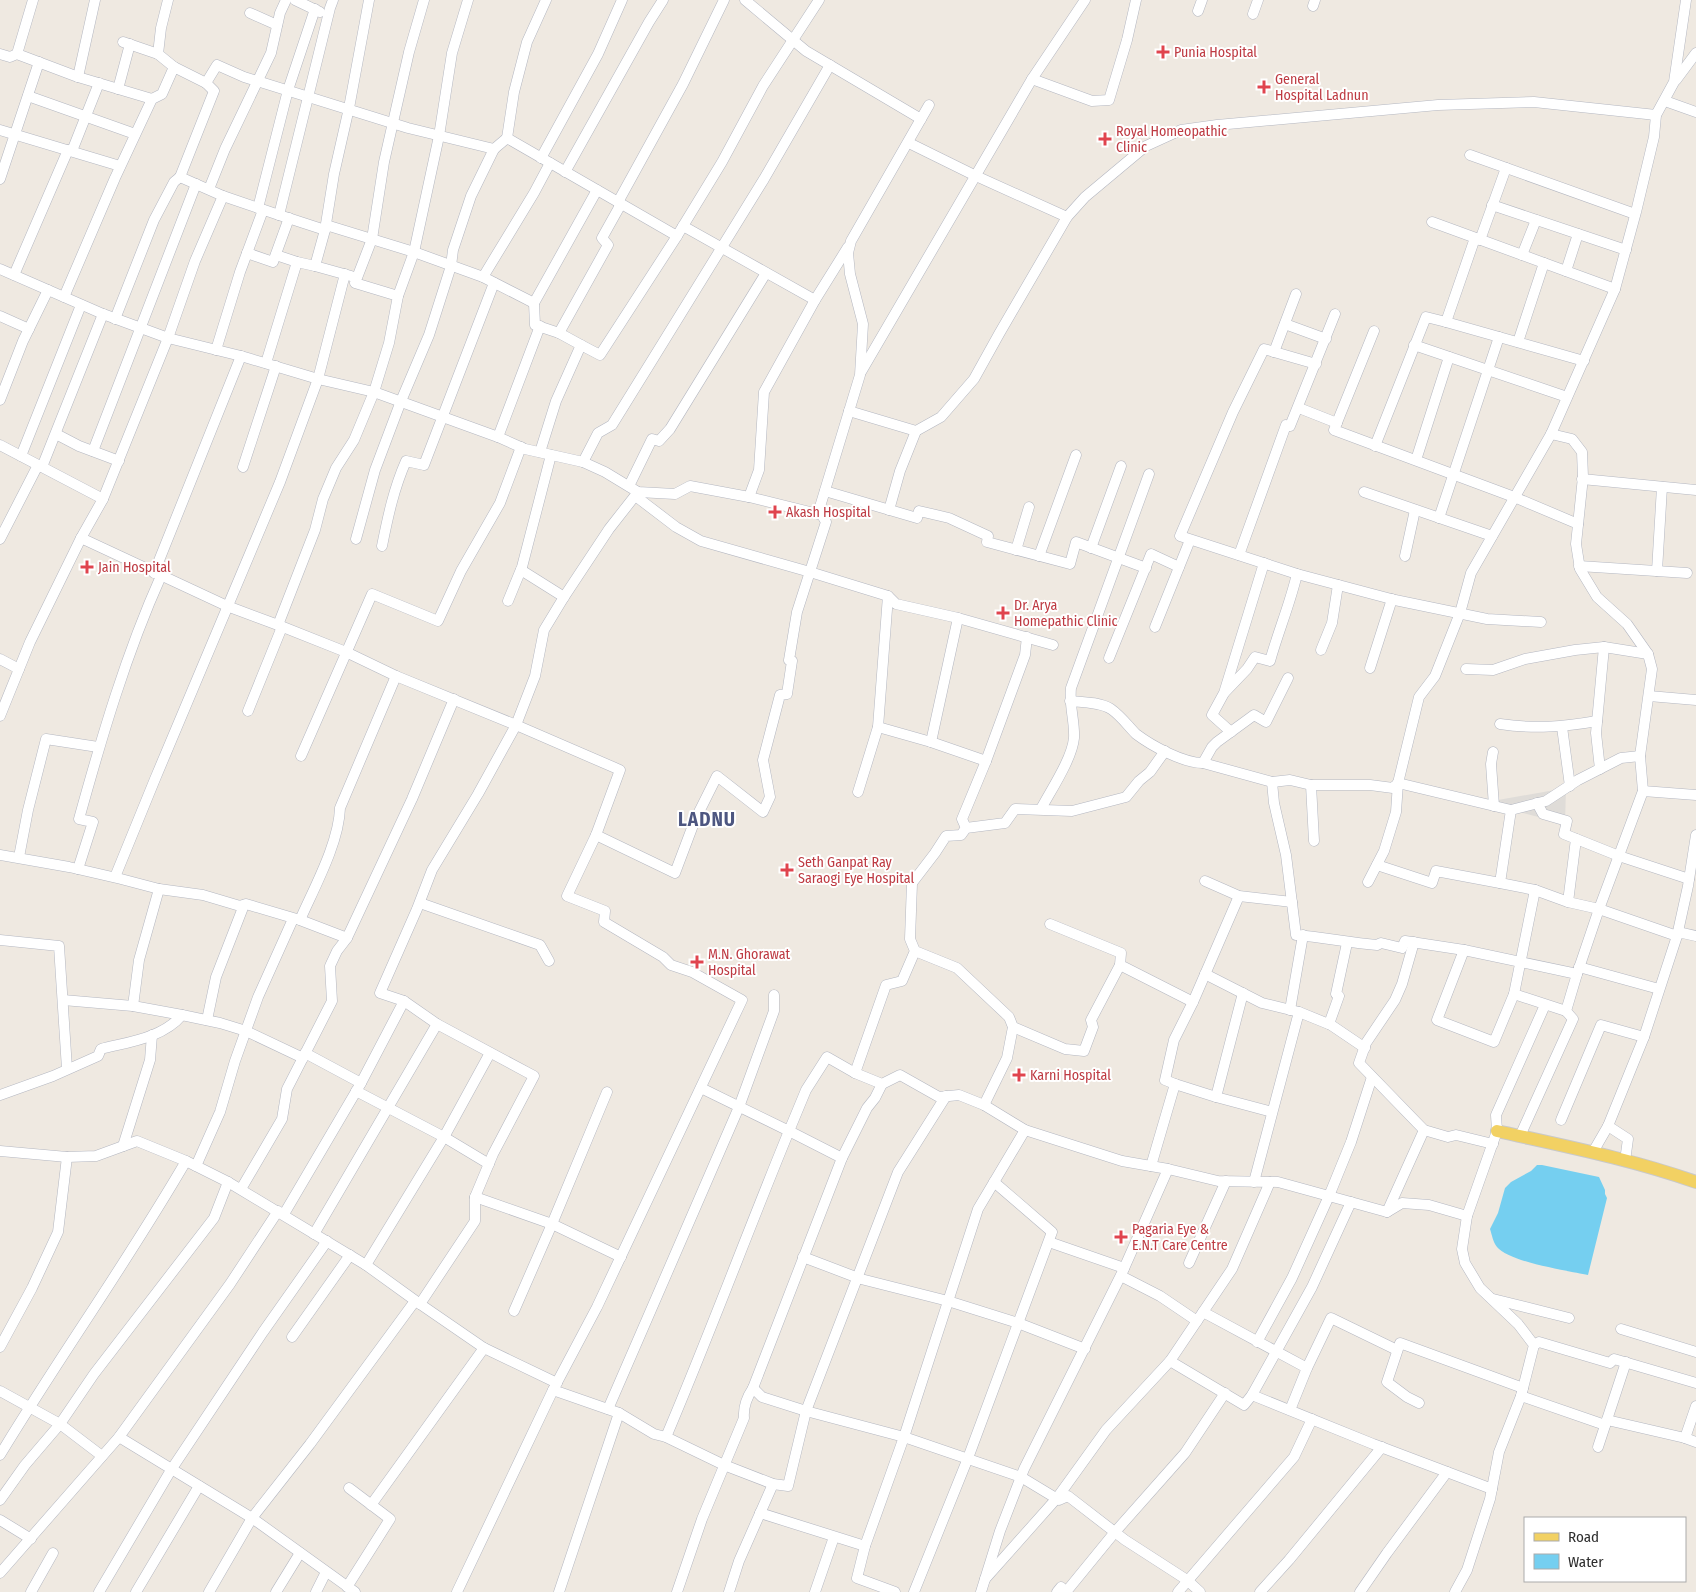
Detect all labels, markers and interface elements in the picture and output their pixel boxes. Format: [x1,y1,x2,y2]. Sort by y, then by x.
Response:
place label: Punia Hospital [1174,44,1257,61]
marker: Punia Hospital [1156,45,1170,59]
place label: General Hospital Ladnun [1275,71,1369,104]
marker: General Hospital Ladnun [1257,80,1271,94]
place label: Royal Homeopathic Clinic [1116,123,1227,156]
marker: Royal Homeopathic Clinic [1098,132,1112,146]
place label: Akash Hospital [786,504,871,521]
marker: Akash Hospital [768,505,782,519]
place label: Jain Hospital [98,559,171,576]
marker: Jain Hospital [80,560,94,574]
place label: Dr. Arya Homepathic Clinic [1014,597,1118,630]
marker: Dr. Arya Homepathic Clinic [996,606,1010,620]
district label: LADNU [678,808,736,831]
place label: Seth Ganpat Ray Saraogi Eye Hospital [798,854,915,887]
marker: Seth Ganpat Ray Saraogi Eye Hospital [780,863,794,877]
place label: M.N. Ghorawat Hospital [708,946,791,979]
marker: M.N. Ghorawat Hospital [690,955,704,969]
place label: Karni Hospital [1030,1067,1111,1084]
marker: Karni Hospital [1012,1068,1026,1082]
place label: Pagaria Eye & E.N.T Care Centre [1132,1221,1228,1254]
marker: Pagaria Eye & E.N.T Care Centre [1114,1230,1128,1244]
legend [1524,1517,1686,1582]
text: Road [1568,1528,1599,1546]
text: Water [1568,1553,1604,1571]

